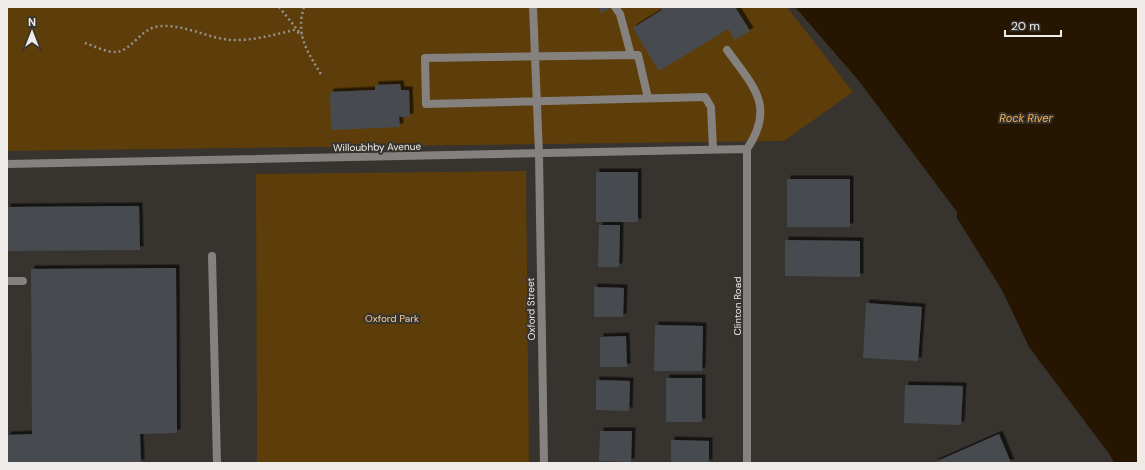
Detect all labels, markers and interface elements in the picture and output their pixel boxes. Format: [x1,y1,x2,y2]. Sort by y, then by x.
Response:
north arrow [12,12,52,52]
scale bar [1005,12,1061,38]
text: N [28,15,36,29]
text: 20 m [1011,18,1040,34]
water label: Rock River [999,111,1054,125]
street label: Willoubhby Avenue [333,140,422,154]
street label: Clinton Road [731,277,744,335]
street label: Oxford Street [524,278,538,340]
park label: Oxford Park [365,312,419,325]

